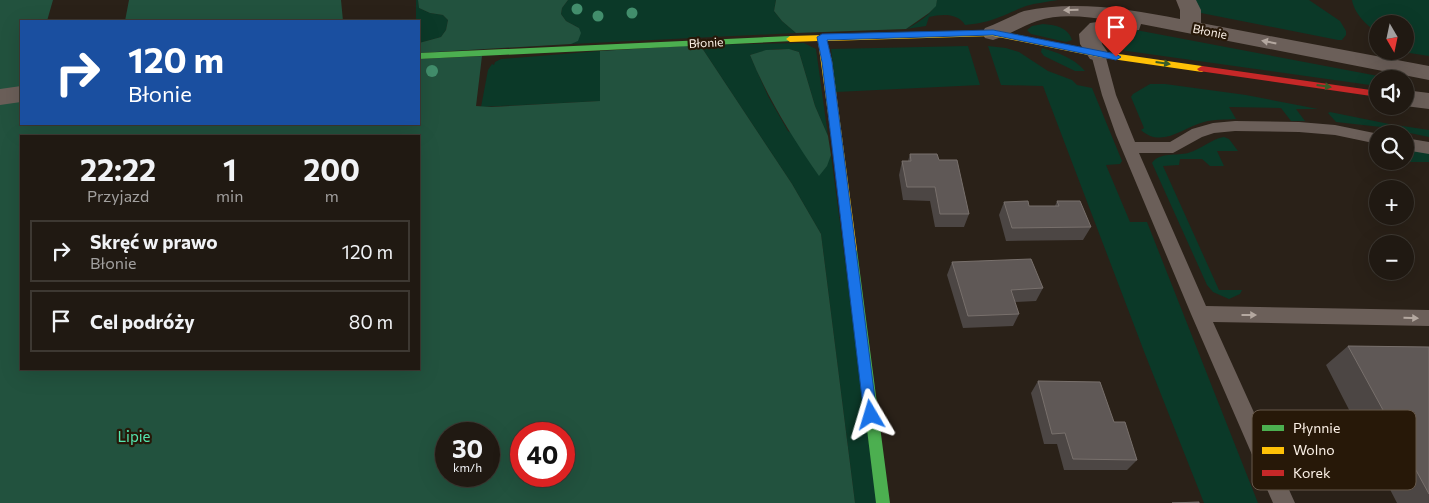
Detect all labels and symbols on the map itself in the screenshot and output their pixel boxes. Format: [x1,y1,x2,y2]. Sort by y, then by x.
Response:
one-way arrow [1063,6,1079,14]
pin [1095,6,1137,57]
north arrow [1369,15,1414,60]
street label: Błonie [1192,21,1228,41]
street label: Błonie [688,34,724,50]
one-way arrow [1261,38,1277,46]
one-way arrow [1156,60,1172,68]
one-way arrow [1317,82,1333,90]
one-way arrow [1241,311,1257,319]
one-way arrow [1403,314,1419,322]
position arrow [844,388,896,440]
legend [1252,410,1416,490]
text: Płynnie [1293,419,1340,436]
speed limit sign: 40 [510,422,575,487]
park label: Lipie [117,427,151,445]
text: Wolno [1293,441,1335,458]
text: Korek [1293,464,1331,481]

